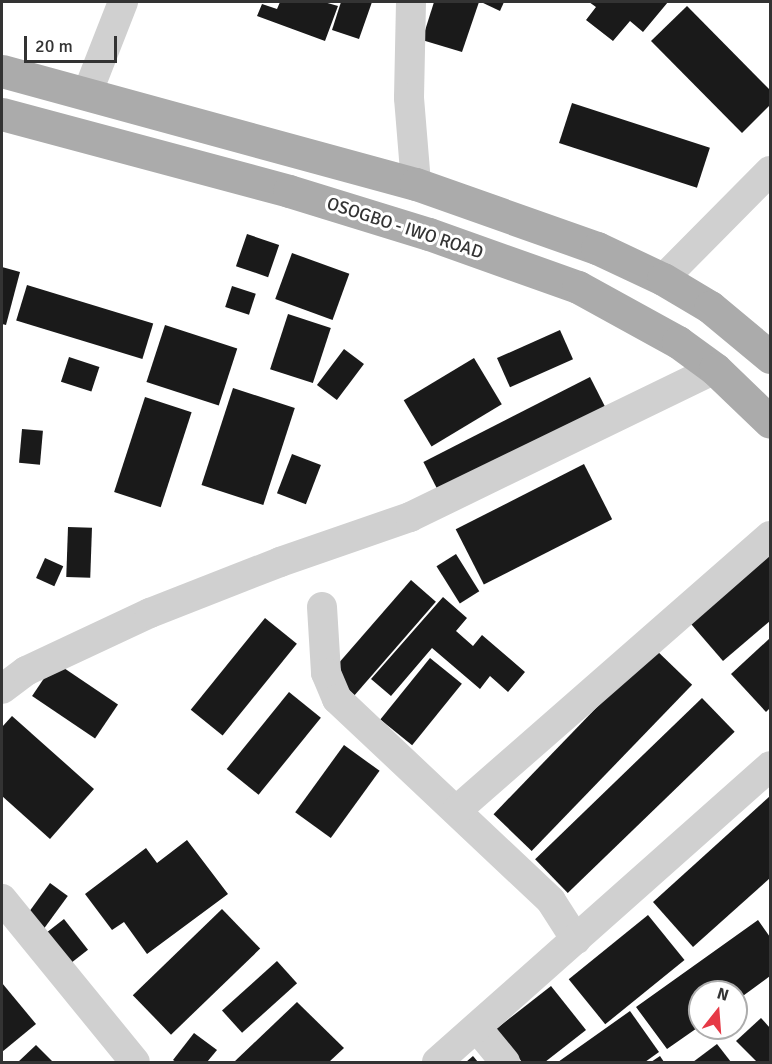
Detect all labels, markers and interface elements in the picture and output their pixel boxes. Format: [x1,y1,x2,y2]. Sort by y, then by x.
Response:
scale bar [27,24,120,62]
text: 20 m [35,35,73,57]
street label: OSOGBO - IWO ROAD [324,193,486,263]
north arrow [688,980,748,1040]
text: N [714,984,731,1006]

